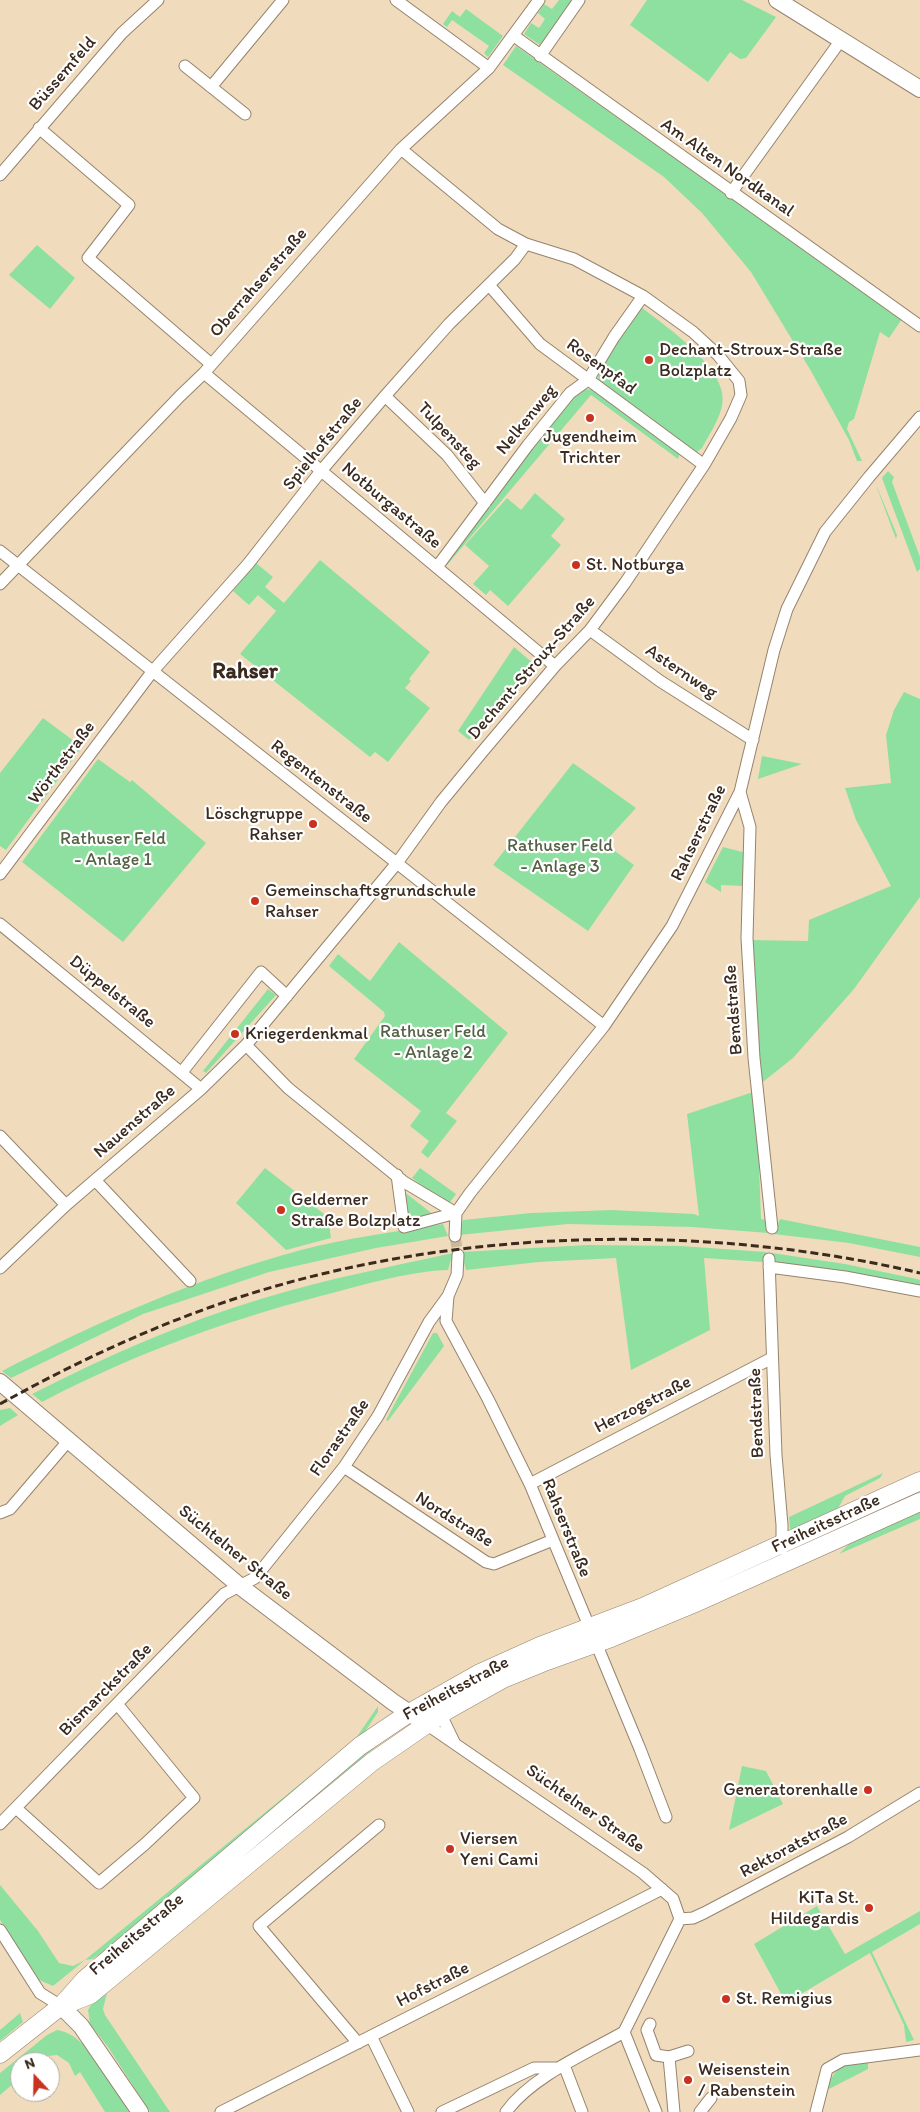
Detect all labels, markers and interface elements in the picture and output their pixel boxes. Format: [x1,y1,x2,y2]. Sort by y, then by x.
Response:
street label: Büssemfeld [25,32,101,116]
street label: Am Alten Nordkanal [656,114,798,222]
street label: Oberrahserstraße [206,224,312,342]
street label: Rosenpfad [562,334,640,400]
place label: Dechant-Stroux-Straße Bolzplatz [659,339,842,382]
marker: Dechant-Stroux-Straße Bolzplatz [643,354,655,366]
street label: Nelkenweg [492,381,562,459]
street label: Spielhofstraße [279,393,367,495]
street label: Tulpensteg [412,398,486,474]
marker: Jugendheim Trichter [584,412,596,424]
place label: Jugendheim Trichter [543,426,637,468]
street label: Notburgastraße [337,458,445,554]
place label: St. Notburga [586,554,684,576]
marker: St. Notburga [570,559,582,571]
street label: Dechant-Stroux-Straße [464,592,600,744]
street label: Asternweg [641,640,721,704]
district label: Rahser [212,659,278,685]
street label: Wörthstraße [24,717,100,809]
street label: Regentenstraße [266,736,376,828]
street label: Rahserstraße [666,781,732,885]
place label: Löschgruppe Rahser [205,803,303,846]
marker: Löschgruppe Rahser [307,818,319,830]
park label: Rathuser Feld - Anlage 1 [60,828,166,871]
park label: Rathuser Feld - Anlage 3 [507,835,613,878]
place label: Gemeinschaftsgrundschule Rahser [265,880,476,922]
marker: Gemeinschaftsgrundschule Rahser [249,895,261,907]
street label: Düppelstraße [65,951,159,1033]
street label: Bendstraße [720,964,748,1056]
park label: Rathuser Feld - Anlage 2 [380,1021,486,1064]
place label: Kriegerdenkmal [245,1023,368,1045]
marker: Kriegerdenkmal [229,1028,241,1040]
street label: Nauenstraße [90,1081,180,1163]
place label: Gelderner Straße Bolzplatz [291,1189,420,1232]
marker: Gelderner Straße Bolzplatz [275,1204,287,1216]
street label: Bendstraße [745,1368,769,1458]
street label: Herzogstraße [591,1371,695,1439]
street label: Florastraße [305,1395,375,1481]
street label: Rahserstraße [536,1476,596,1580]
street label: Nordstraße [411,1487,497,1553]
street label: Freiheitsstraße [768,1489,884,1559]
street label: Süchtelner Straße [174,1501,296,1605]
street label: Bismarckstraße [55,1639,157,1741]
street label: Freiheitsstraße [399,1652,513,1726]
street label: Süchtelner Straße [521,1760,649,1858]
place label: Generatorenhalle [723,1779,858,1801]
marker: Generatorenhalle [862,1784,874,1796]
street label: Rektoratstraße [737,1809,851,1883]
place label: Viersen Yeni Cami [460,1828,538,1870]
marker: Viersen Yeni Cami [444,1843,456,1855]
place label: KiTa St. Hildegardis [771,1887,859,1930]
street label: Freiheitsstraße [85,1889,189,1981]
marker: KiTa St. Hildegardis [863,1902,875,1914]
street label: Hofstraße [393,1957,473,2013]
place label: St. Remigius [736,1988,832,2010]
marker: St. Remigius [720,1993,732,2005]
north arrow [10,2052,60,2102]
text: N [22,2054,37,2073]
place label: Weisenstein / Rabenstein [698,2059,795,2102]
marker: Weisenstein / Rabenstein [682,2074,694,2086]

